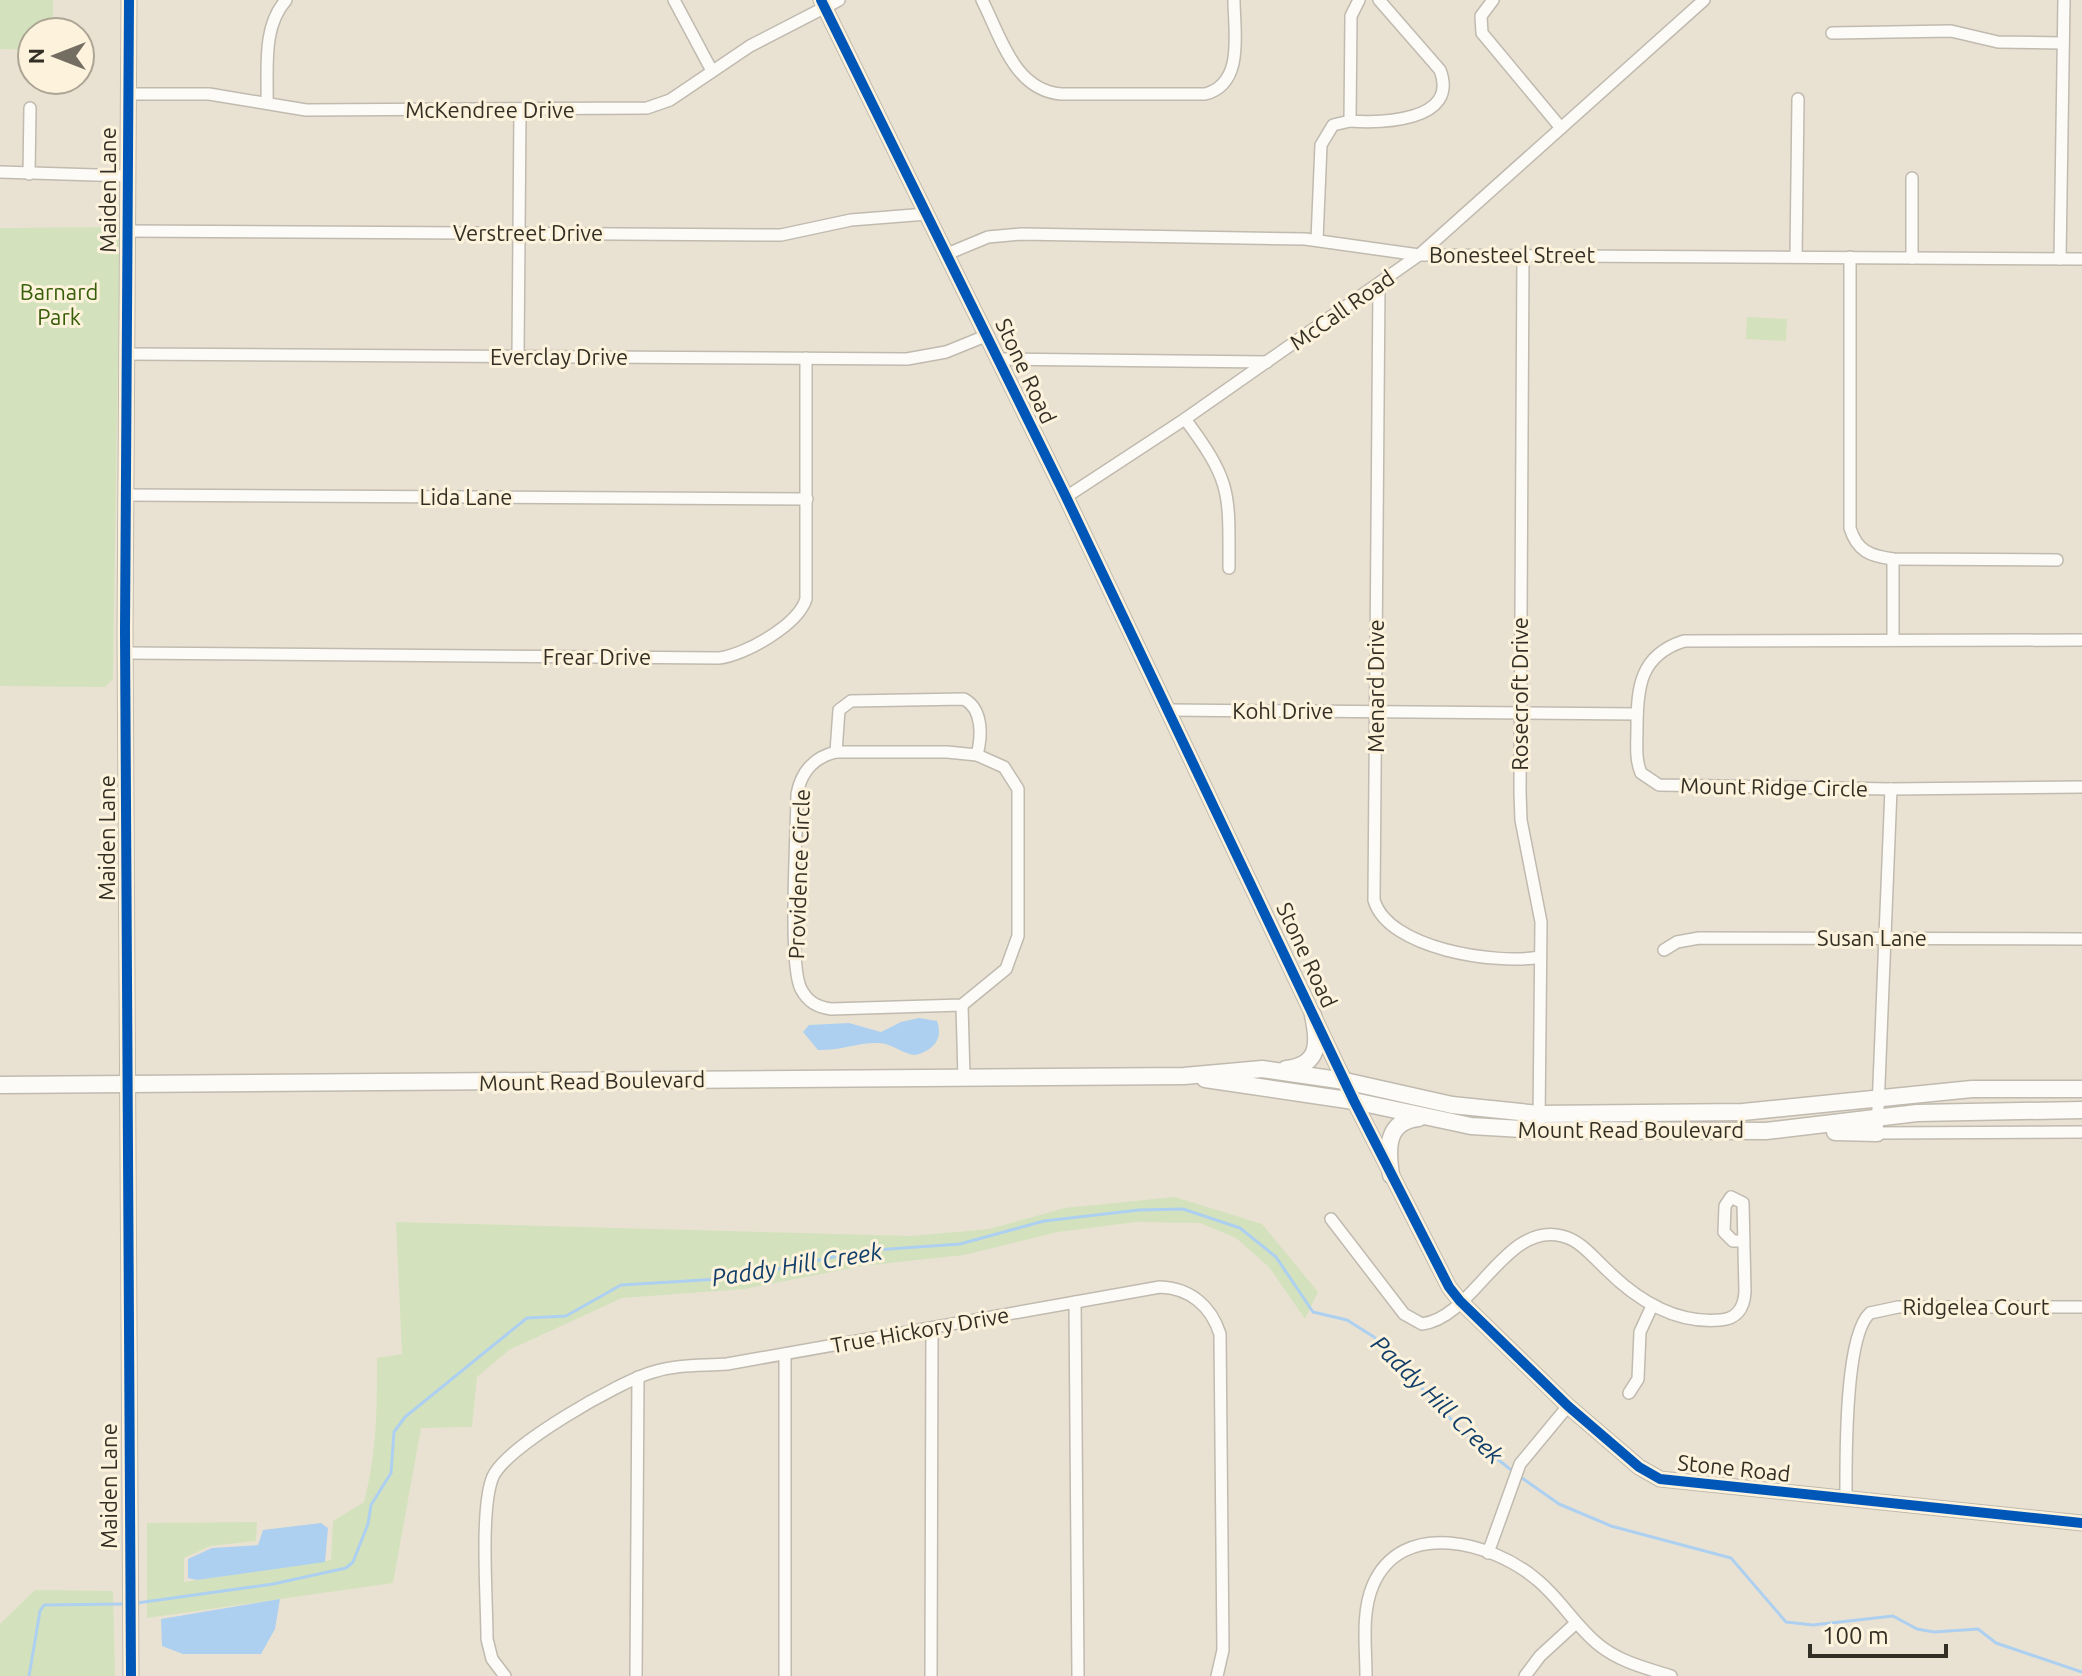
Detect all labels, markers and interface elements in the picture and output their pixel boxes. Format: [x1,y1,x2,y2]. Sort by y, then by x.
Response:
north arrow [16,16,96,96]
text: N [23,48,48,64]
street label: McKendree Drive [405,97,575,122]
street label: Maiden Lane [95,127,120,253]
street label: Verstreet Drive [453,220,603,245]
street label: Bonesteel Street [1429,242,1595,267]
street label: McCall Road [1285,265,1399,355]
park label: Barnard Park [20,279,98,329]
street label: Stone Road [991,314,1062,427]
street label: Everclay Drive [490,344,628,369]
street label: Lida Lane [420,484,513,509]
street label: Rosecroft Drive [1507,617,1532,771]
street label: Menard Drive [1363,619,1388,753]
street label: Frear Drive [543,644,651,669]
street label: Kohl Drive [1232,698,1334,723]
street label: Mount Ridge Circle [1680,772,1868,801]
street label: Maiden Lane [94,775,119,901]
street label: Providence Circle [783,788,814,960]
street label: Stone Road [1272,898,1343,1011]
street label: Susan Lane [1817,925,1927,950]
street label: Mount Read Boulevard [479,1066,705,1095]
street label: Mount Read Boulevard [1518,1117,1744,1142]
water label: Paddy Hill Creek [710,1238,885,1291]
street label: Ridgelea Court [1903,1294,2050,1319]
street label: True Hickory Drive [829,1302,1011,1357]
water label: Paddy Hill Creek [1366,1330,1509,1470]
street label: Maiden Lane [96,1423,121,1549]
street label: Stone Road [1676,1449,1792,1486]
scale bar [1810,1608,1946,1658]
text: 100 m [1822,1622,1889,1649]

